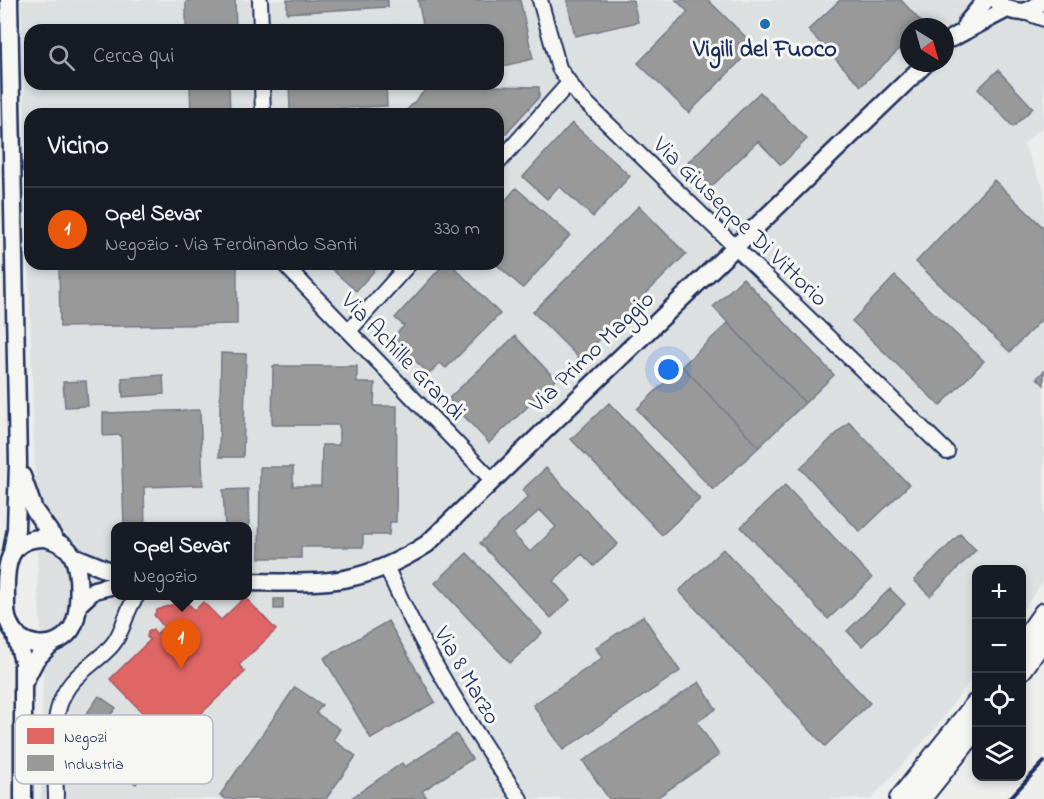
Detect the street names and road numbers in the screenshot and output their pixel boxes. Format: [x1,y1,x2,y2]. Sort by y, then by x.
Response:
street label: Via Giuseppe Di Vittorio [643,129,835,316]
street label: Via Primo Maggio [521,284,664,423]
street label: Via Achille Grandi [331,285,473,430]
street label: Via 8 Marzo [423,620,508,732]

